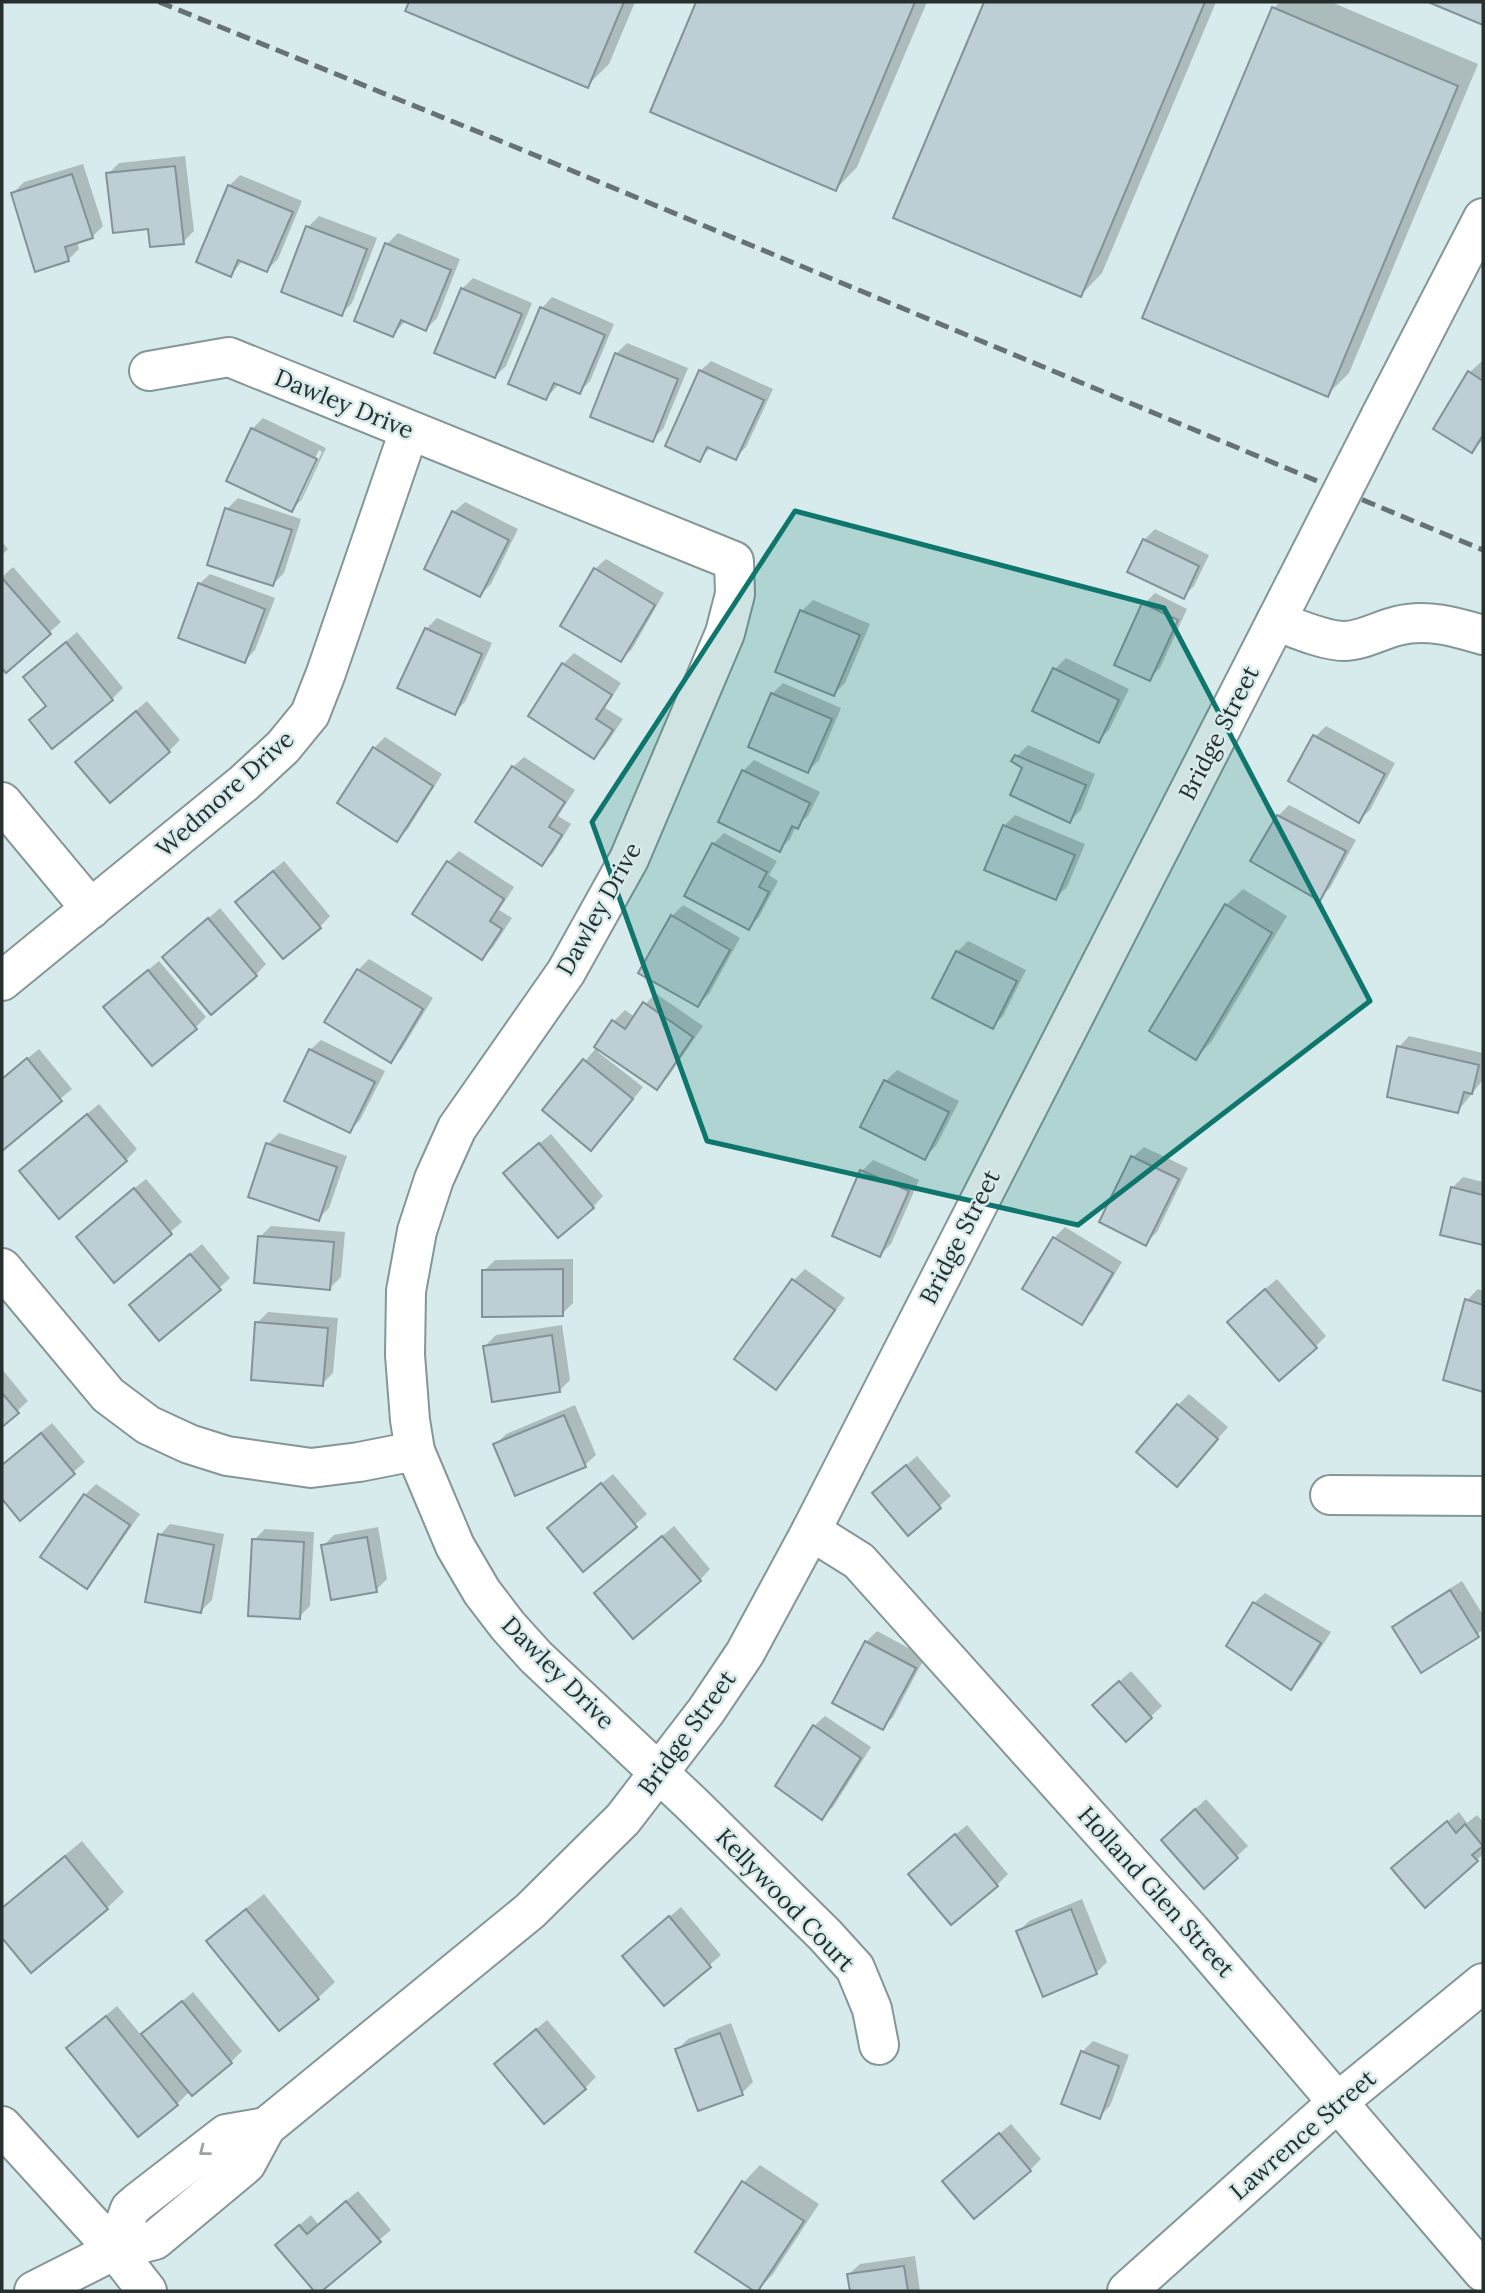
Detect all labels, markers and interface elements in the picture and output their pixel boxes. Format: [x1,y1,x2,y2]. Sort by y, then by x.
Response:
street label: Dawley Drive [270,362,418,446]
street label: Bridge Street [1171,660,1266,805]
street label: Wedmore Drive [149,723,300,864]
street label: Dawley Drive [549,837,648,981]
street label: Bridge Street [912,1164,1007,1309]
street label: Dawley Drive [495,1610,621,1736]
street label: Bridge Street [631,1664,743,1801]
street label: Holland Glen Street [1071,1800,1242,1984]
street label: Kellywood Court [709,1822,862,1978]
street label: Lawrence Street [1223,2062,1383,2207]
one-way arrow [199,2143,212,2156]

